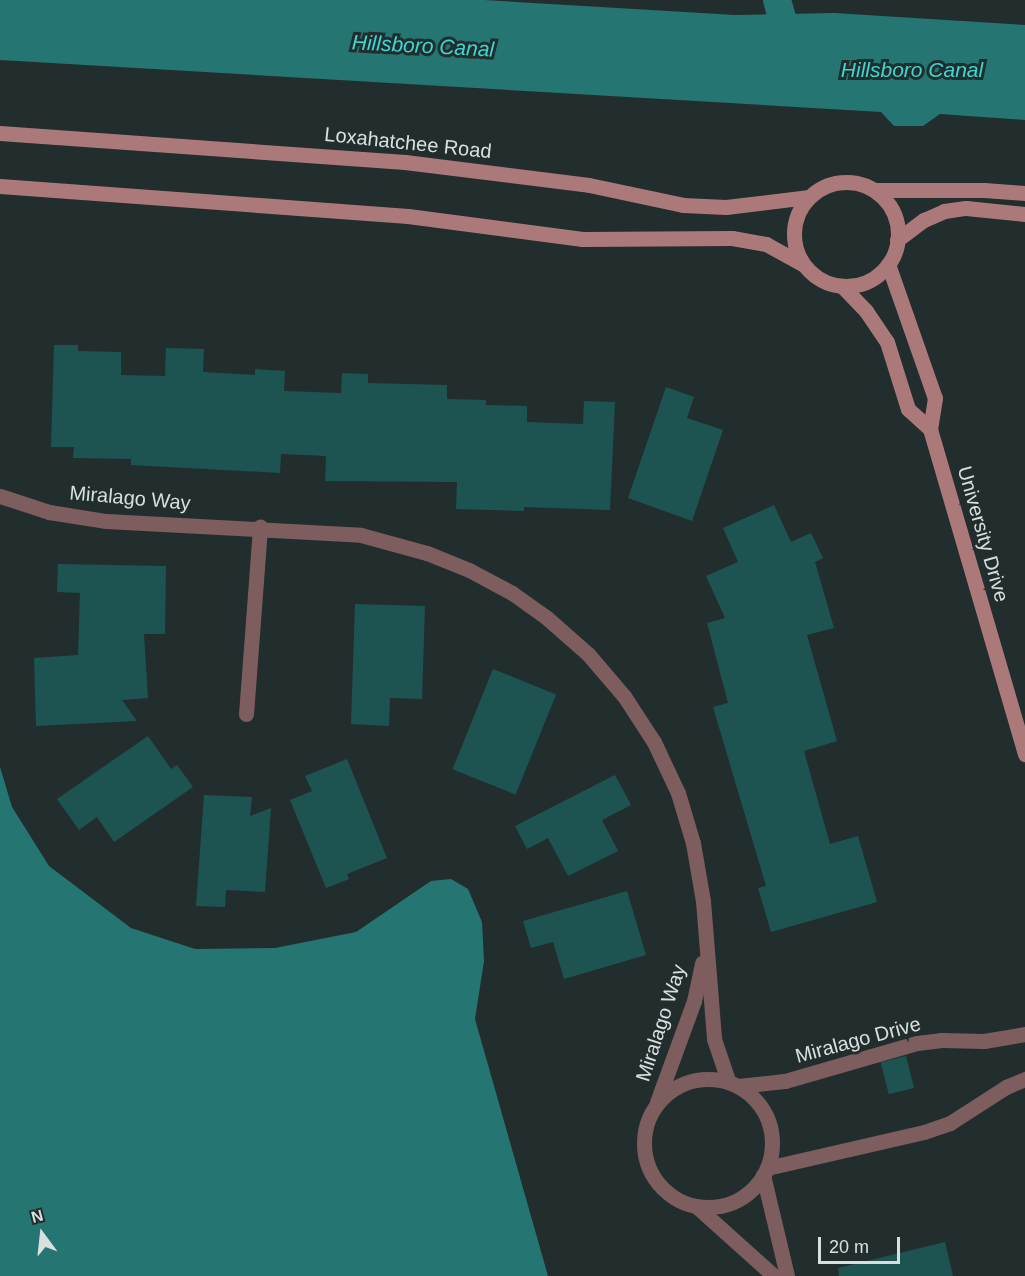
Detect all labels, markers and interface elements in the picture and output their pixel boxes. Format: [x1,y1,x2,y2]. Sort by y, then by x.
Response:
water label: Hillsboro Canal [351,30,495,62]
water label: Hillsboro Canal [841,57,983,83]
street label: Loxahatchee Road [323,122,493,164]
street label: University Drive [952,463,1014,605]
street label: Miralago Way [68,481,192,515]
street label: Miralago Way [631,962,691,1084]
street label: Miralago Drive [793,1012,923,1068]
north arrow [12,1204,72,1264]
text: N [29,1206,45,1226]
scale bar [821,1225,904,1263]
text: 20 m [829,1237,869,1257]

